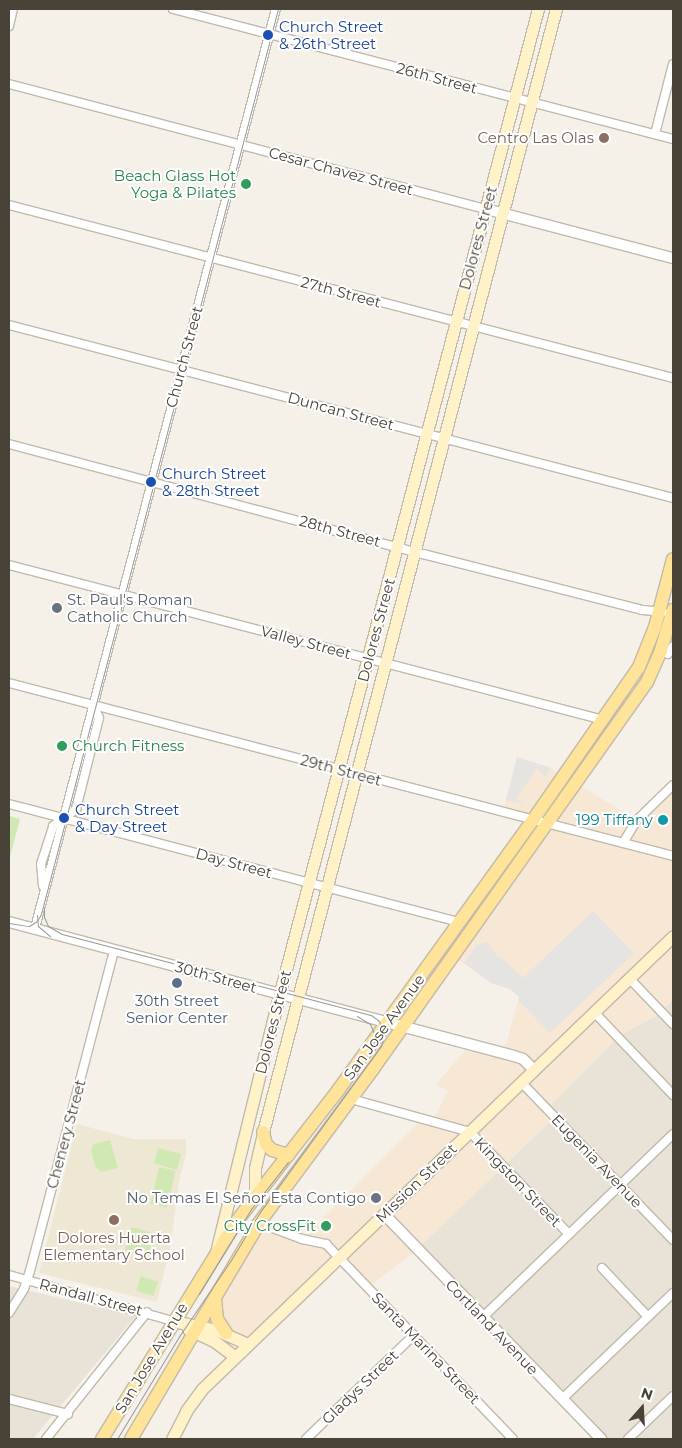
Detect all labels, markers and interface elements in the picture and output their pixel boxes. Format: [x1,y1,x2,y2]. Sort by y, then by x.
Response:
place label: Church Street & 26th Street [279,17,383,52]
marker: Church Street & 26th Street [261,28,275,42]
street label: 26th Street [395,59,479,97]
place label: Centro Las Olas [478,129,594,147]
marker: Centro Las Olas [598,132,610,144]
street label: Cesar Chavez Street [267,143,415,199]
place label: Beach Glass Hot Yoga & Pilates [114,166,236,201]
marker: Beach Glass Hot Yoga & Pilates [240,178,252,190]
street label: Dolores Street [455,184,501,292]
street label: 27th Street [299,273,383,311]
street label: Church Street [162,304,206,410]
street label: Duncan Street [286,388,396,434]
place label: Church Street & 28th Street [162,464,266,499]
marker: Church Street & 28th Street [144,475,158,489]
street label: 28th Street [297,511,383,551]
street label: Dolores Street [353,576,399,684]
place label: St. Paul's Roman Catholic Church [67,590,193,625]
marker: St. Paul's Roman Catholic Church [51,602,63,614]
street label: Valley Street [259,621,353,663]
place label: Church Fitness [72,737,184,755]
marker: Church Fitness [56,740,68,752]
street label: 29th Street [298,751,384,789]
place label: Church Street & Day Street [75,800,179,835]
marker: Church Street & Day Street [57,811,71,825]
place label: 199 Tiffany [576,811,653,829]
marker: 199 Tiffany [657,814,669,826]
street label: Day Street [194,844,274,882]
street label: 30th Street [173,957,259,997]
street label: Dolores Street [251,968,295,1076]
street label: San Jose Avenue [340,971,428,1083]
marker: 30th Street Senior Center [171,977,183,989]
place label: 30th Street Senior Center [126,991,228,1026]
street label: Chenery Street [43,1077,89,1191]
street label: Eugenia Avenue [548,1111,646,1211]
street label: Kingston Street [471,1134,565,1230]
street label: Mission Street [372,1140,460,1226]
place label: No Temas El Señor Esta Contigo [126,1189,366,1207]
marker: No Temas El Señor Esta Contigo [370,1192,382,1204]
marker: Dolores Huerta Elementary School [108,1214,120,1226]
place label: City CrossFit [224,1217,316,1235]
marker: City CrossFit [320,1220,332,1232]
place label: Dolores Huerta Elementary School [43,1228,185,1263]
street label: Randall Street [37,1275,145,1319]
street label: Cortland Avenue [442,1276,542,1378]
street label: Santa Marina Street [368,1288,484,1408]
street label: San Jose Avenue [111,1299,191,1417]
street label: Gladys Street [318,1346,402,1428]
north arrow [617,1383,667,1433]
text: N [639,1383,655,1404]

